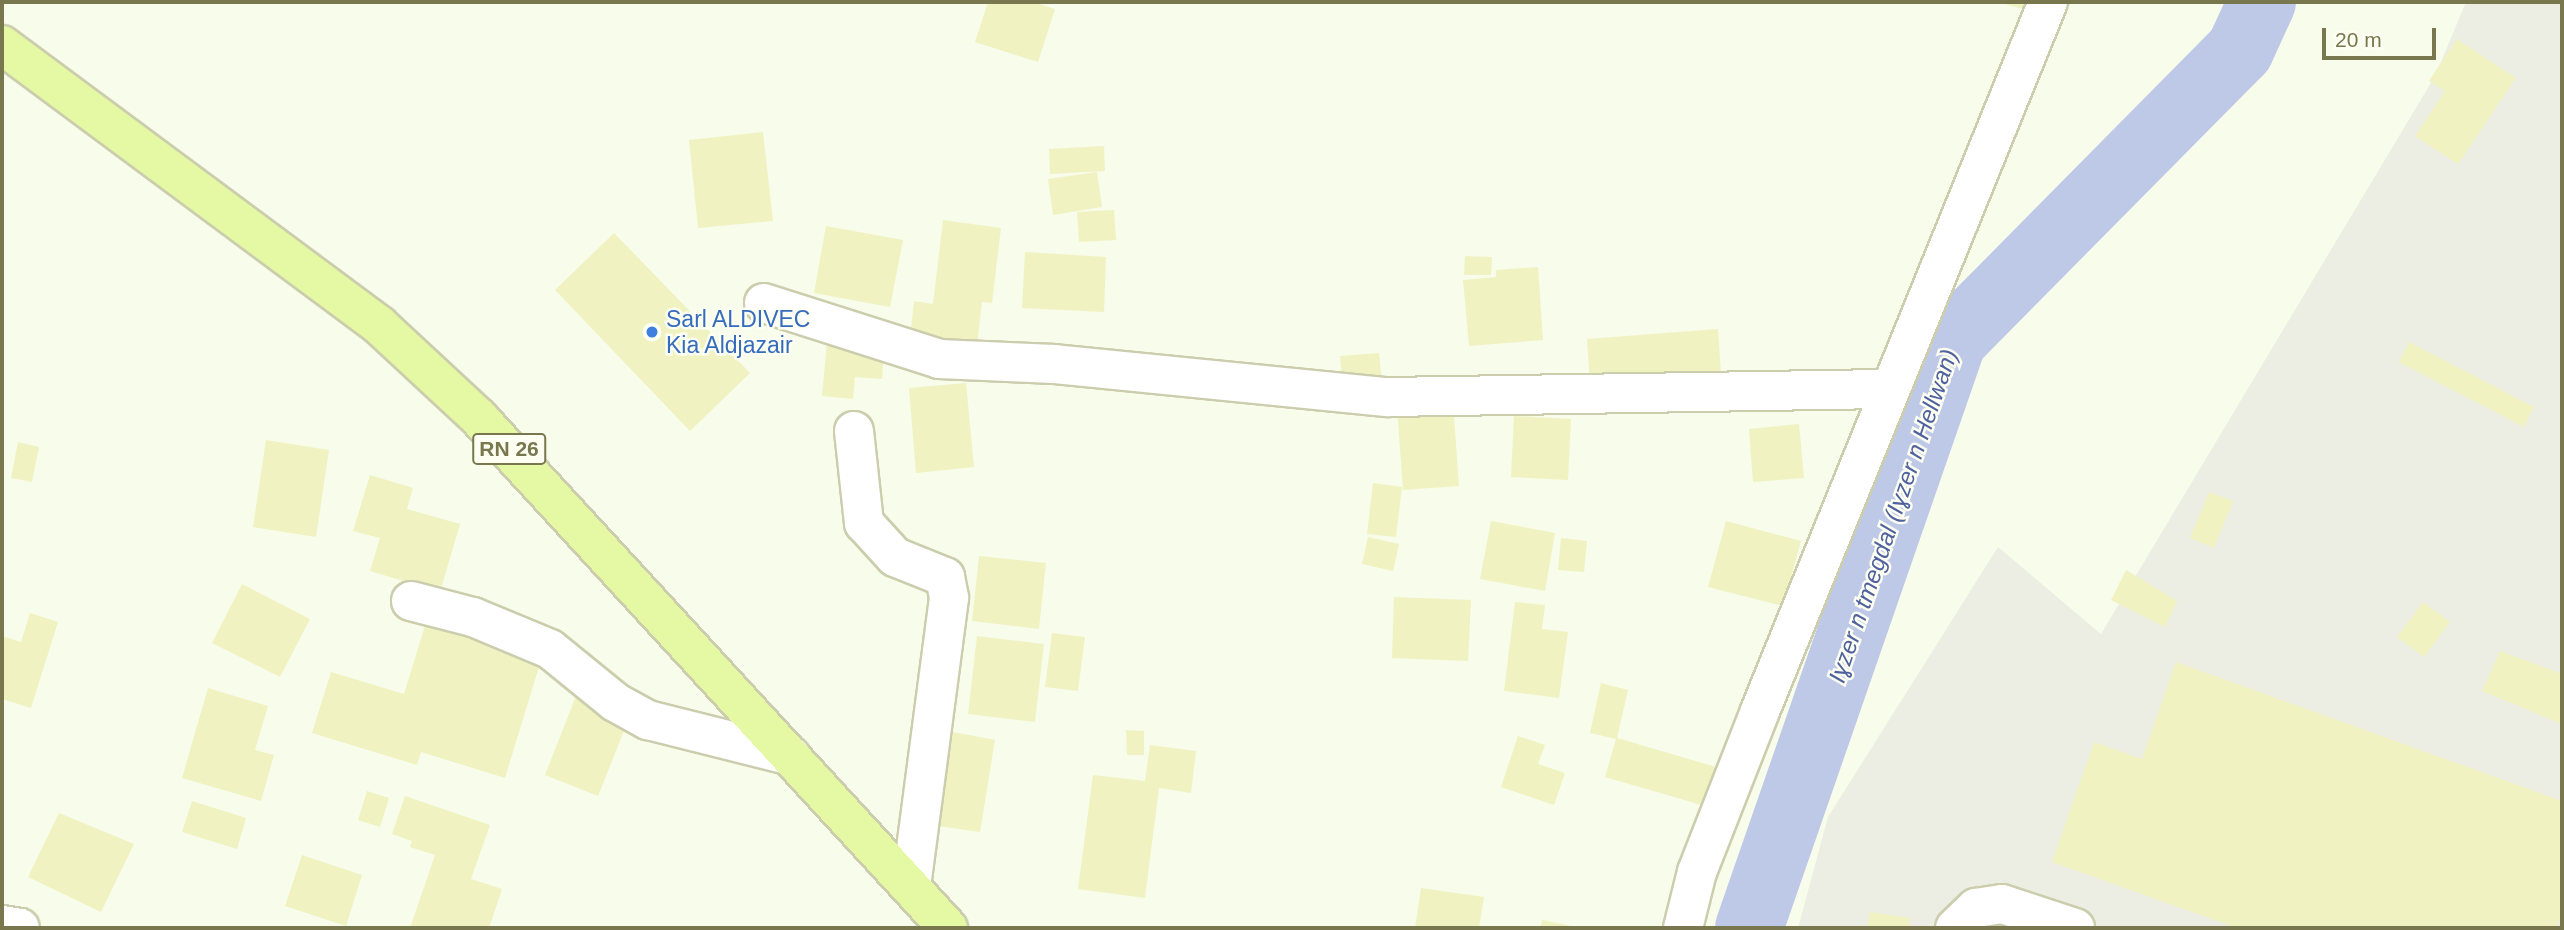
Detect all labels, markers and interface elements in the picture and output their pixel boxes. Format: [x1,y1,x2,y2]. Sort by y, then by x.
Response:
scale bar [2326,14,2440,58]
text: 20 m [2335,28,2382,51]
place label: Sarl ALDIVEC Kia Aldjazair [666,305,812,359]
marker: Sarl ALDIVEC Kia Aldjazair [644,324,660,340]
water label: Iɣzer n tmegdal (Iɣzer n Hellwan) [1822,345,1964,687]
road number: RN 26 [470,432,548,466]

